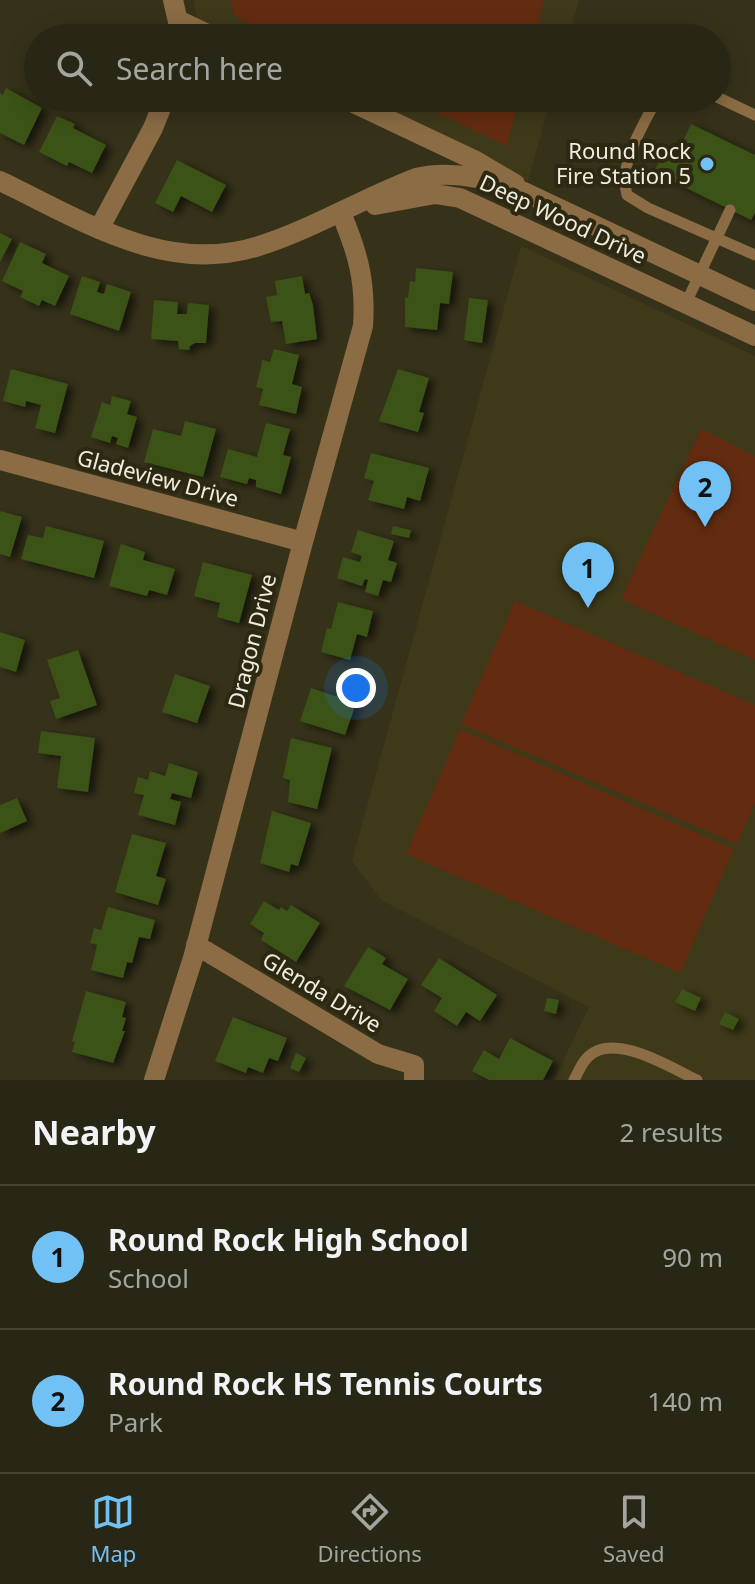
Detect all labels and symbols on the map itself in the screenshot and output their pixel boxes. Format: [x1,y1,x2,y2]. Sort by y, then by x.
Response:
place label: Round Rock Fire Station 5 [556,135,691,190]
marker: Round Rock Fire Station 5 [698,155,716,173]
street label: Deep Wood Drive [475,166,652,270]
street label: Gladeview Drive [74,441,242,513]
pin: 2 [679,461,731,527]
pin: 1 [562,542,614,608]
street label: Dragon Drive [220,570,282,711]
your location [336,668,376,708]
street label: Glenda Drive [257,944,388,1038]

